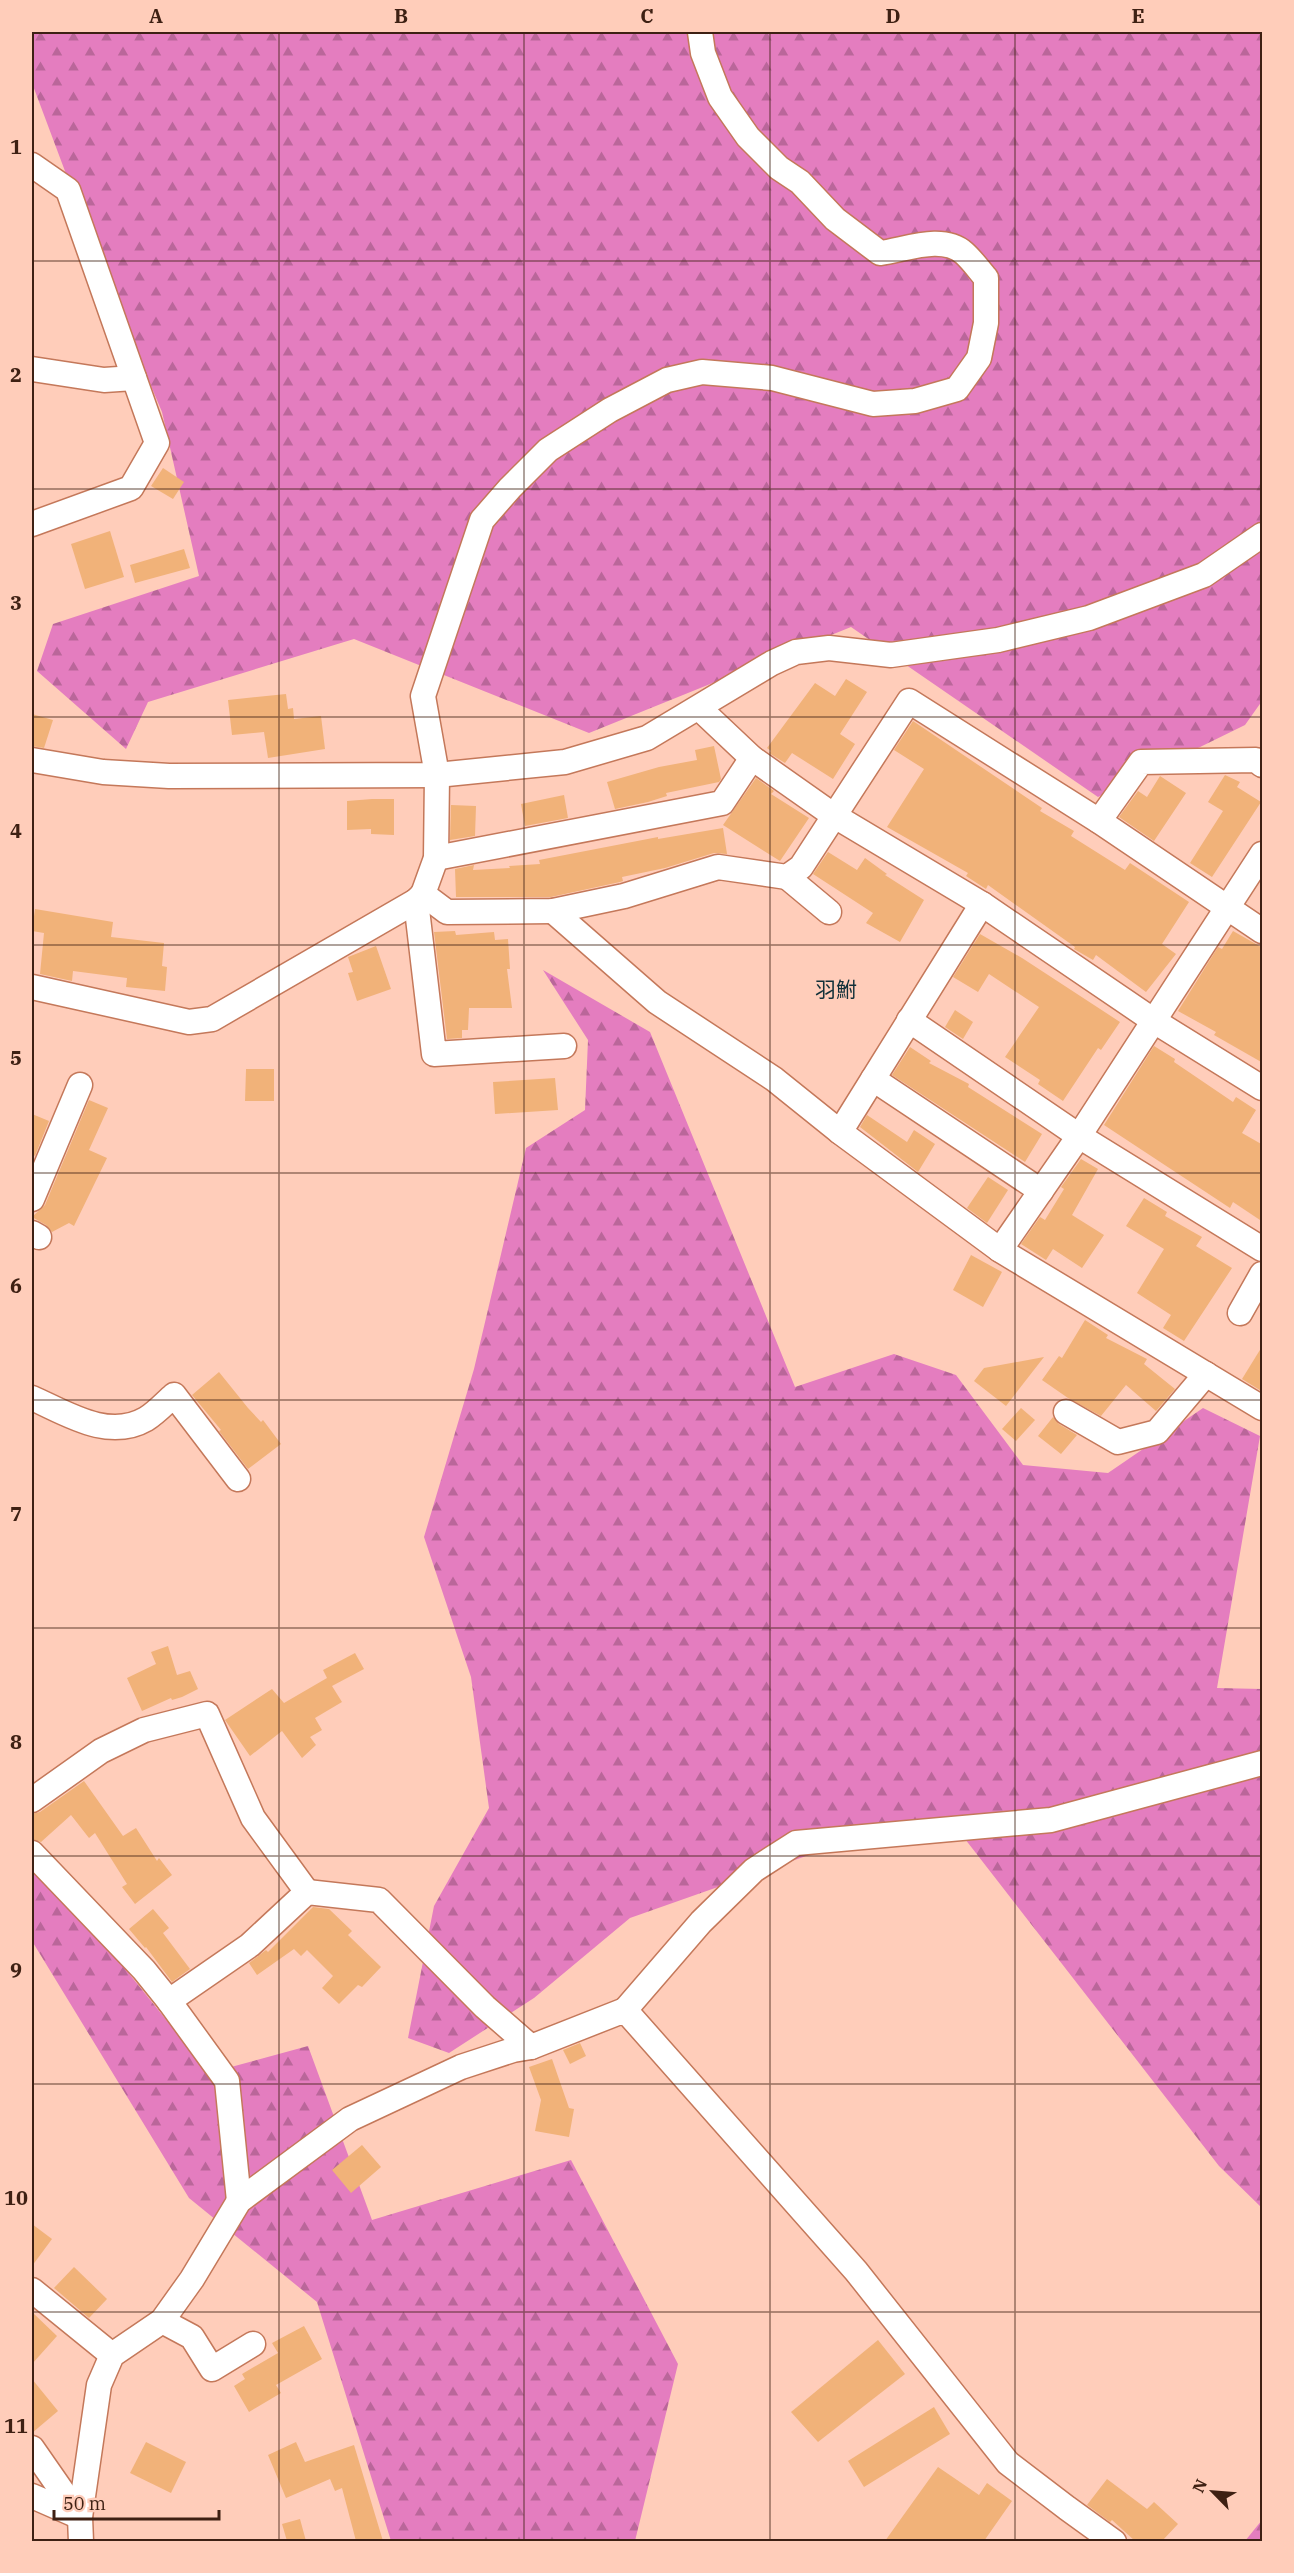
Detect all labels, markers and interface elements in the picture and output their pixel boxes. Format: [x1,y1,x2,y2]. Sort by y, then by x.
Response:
text: A [149,2,163,29]
text: B [394,2,408,29]
text: C [640,2,654,29]
text: D [885,2,901,29]
text: E [1131,2,1145,29]
text: 1 [10,133,22,160]
text: 2 [10,361,22,388]
text: 3 [10,589,22,616]
text: 4 [10,817,22,844]
district label: 羽鮒 [815,975,857,1003]
text: 5 [10,1044,22,1071]
text: 6 [10,1272,22,1299]
text: 7 [10,1500,22,1527]
text: 8 [10,1728,22,1755]
text: 9 [10,1956,22,1983]
text: 10 [4,2184,28,2211]
text: 11 [4,2412,28,2439]
north arrow [1183,2462,1243,2522]
text: N [1188,2476,1211,2496]
scale bar [54,2483,219,2521]
text: 50 m [63,2492,106,2515]

